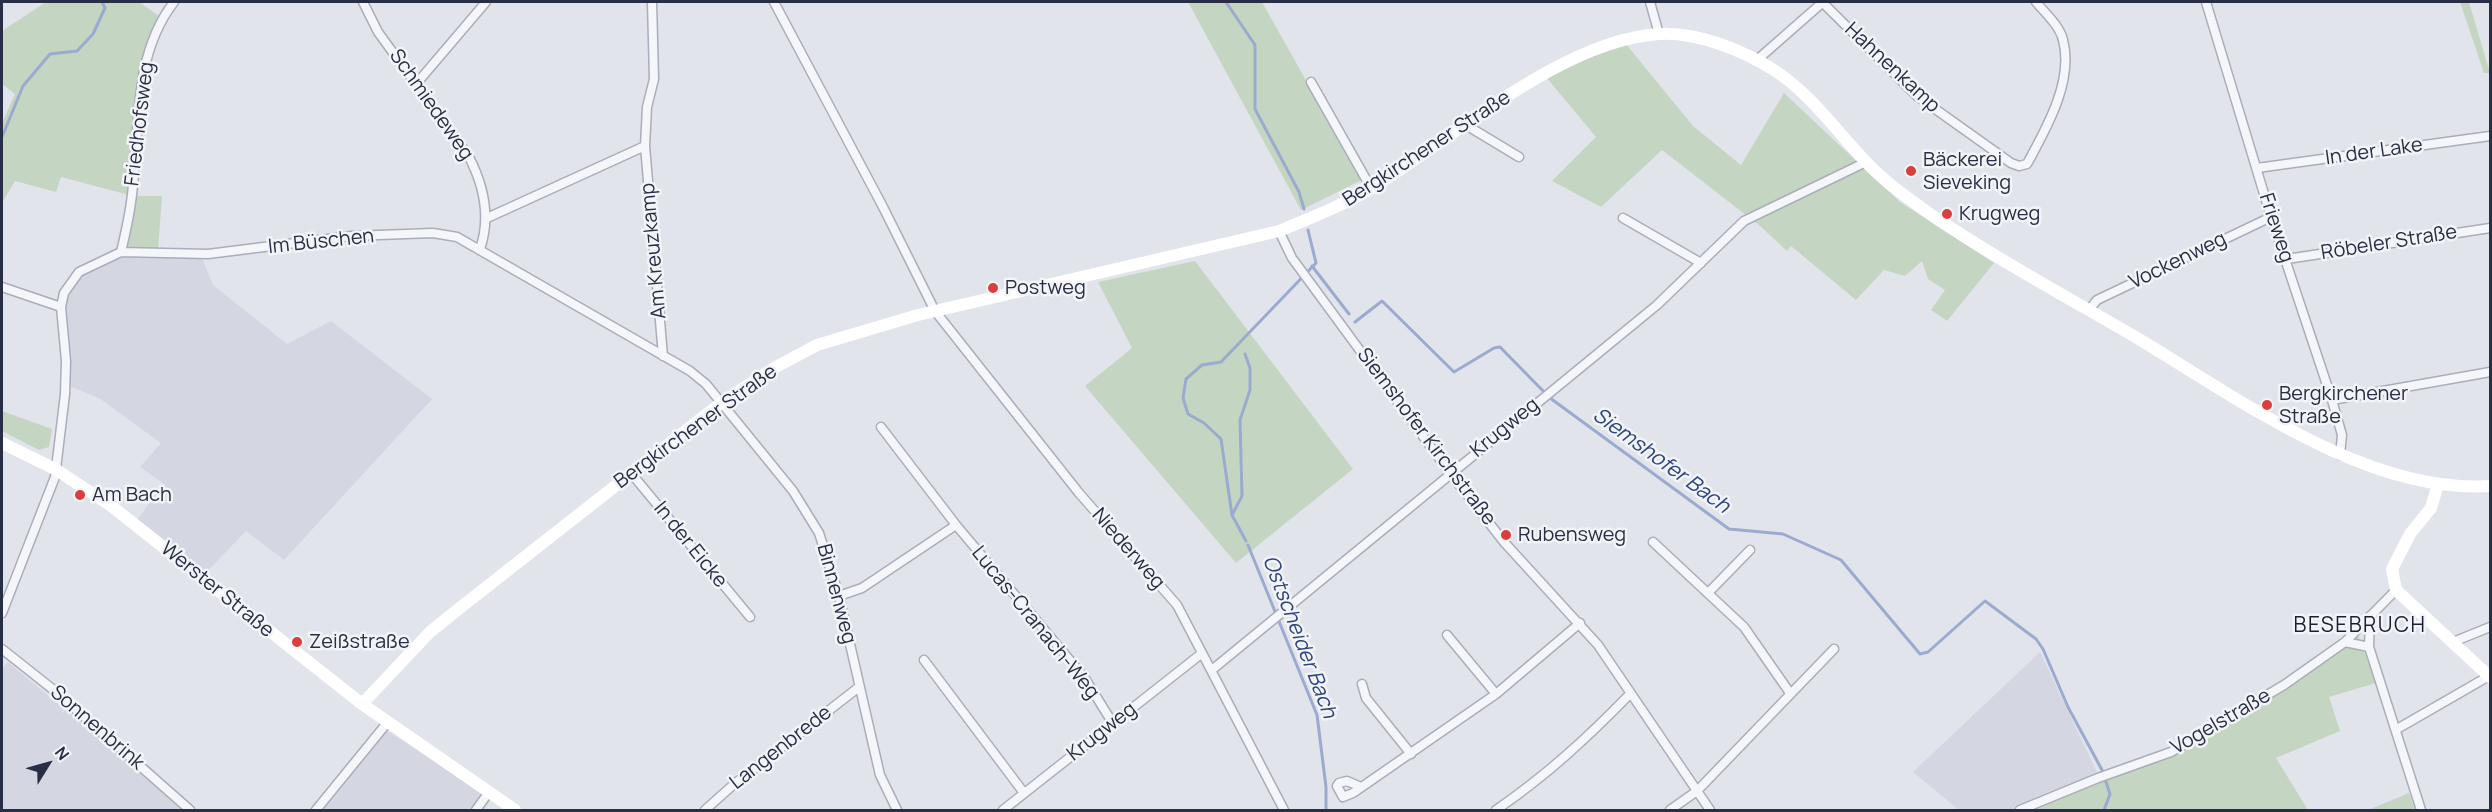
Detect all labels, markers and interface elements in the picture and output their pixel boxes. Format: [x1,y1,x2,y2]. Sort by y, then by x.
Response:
street label: Hahnenkamp [1839,18,1945,118]
street label: Schmiedeweg [384,45,478,165]
street label: Friedhofsweg [120,61,160,187]
street label: Bergkirchener Straße [1339,86,1515,212]
street label: In der Lake [2324,133,2424,171]
place label: Bäckerei Sieveking [1923,148,2011,195]
marker: Bäckerei Sieveking [1904,164,1918,178]
street label: Am Kreuzkamp [636,182,672,320]
street label: Frieweg [2254,190,2298,266]
place label: Krugweg [1959,202,2040,226]
marker: Krugweg [1940,207,1954,221]
street label: Röbeler Straße [2319,220,2459,266]
street label: Im Büschen [267,225,375,259]
street label: Vockenweg [2125,227,2231,295]
place label: Postweg [1005,276,1086,300]
marker: Postweg [986,281,1000,295]
street label: Siemshofer Kirchstraße [1351,344,1501,530]
street label: Bergkirchener Straße [610,360,782,494]
place label: Bergkirchener Straße [2279,382,2408,429]
street label: Krugweg [1466,393,1544,463]
marker: Bergkirchener Straße [2260,398,2274,412]
water label: Siemshofer Bach [1588,403,1734,519]
place label: Am Bach [92,483,172,507]
marker: Am Bach [73,488,87,502]
street label: In der Eicke [648,497,732,593]
street label: Niederweg [1086,504,1170,594]
place label: Rubensweg [1518,523,1626,547]
marker: Rubensweg [1499,528,1513,542]
street label: Werster Straße [155,537,279,643]
street label: Binnenweg [811,541,861,647]
street label: Lucas-Cranach-Weg [966,542,1104,704]
water label: Ostscheider Bach [1256,552,1342,722]
district label: BESEBRUCH [2294,613,2426,639]
place label: Zeißstraße [309,630,410,654]
marker: Zeißstraße [290,635,304,649]
street label: Sonnenbrink [45,681,149,775]
street label: Vogelstraße [2167,684,2275,760]
street label: Krugweg [1063,698,1141,766]
street label: Langenbrede [725,701,837,795]
north arrow [18,734,78,794]
text: N [50,742,75,764]

